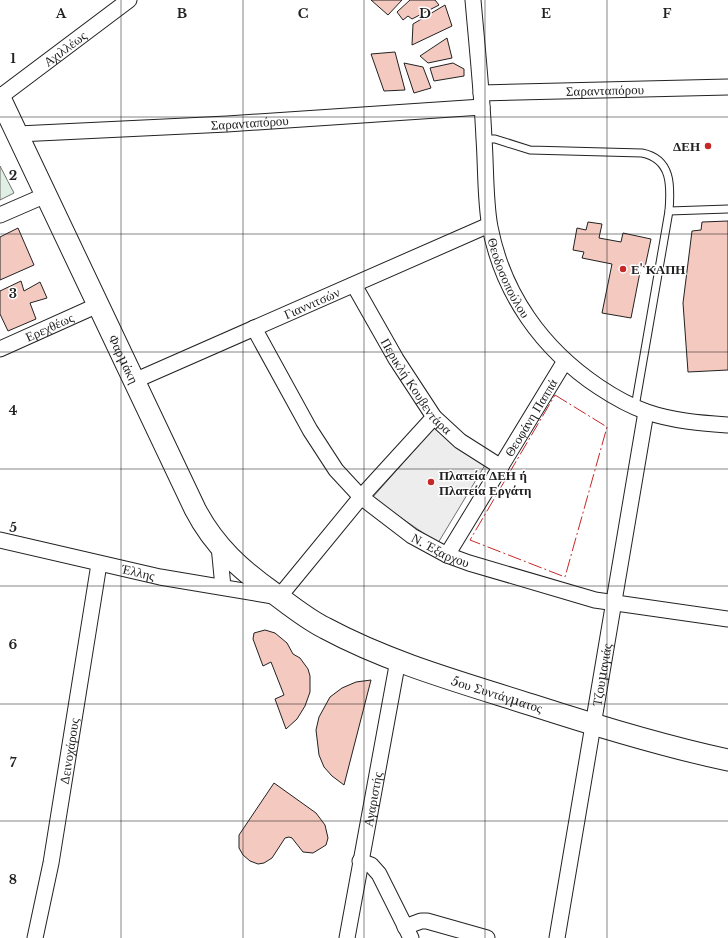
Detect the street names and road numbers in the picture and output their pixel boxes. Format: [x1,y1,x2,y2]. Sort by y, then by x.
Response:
street label: Αχιλλέως [40,26,90,70]
street label: Σαρανταπόρου [566,81,644,99]
street label: Σαρανταπόρου [210,111,289,133]
street label: Θεοδοσοπούλου [484,236,534,321]
street label: Γιαννιτσών [281,283,342,323]
street label: Ερεχθέως [22,308,77,345]
street label: Φαρμάκη [105,332,143,387]
street label: Περικλή Κουβεντάρα [377,335,456,438]
street label: Θεοφάνη Παππά [500,375,561,460]
street label: Ν. Έξαρχου [408,529,472,571]
street label: Έλλης [119,560,157,584]
street label: Τζουμαγιάς [588,641,615,707]
street label: 5ου Συντάγματος [449,672,546,717]
street label: Δεινοχάρους [55,716,83,785]
street label: Αγαριστής [359,770,386,828]

